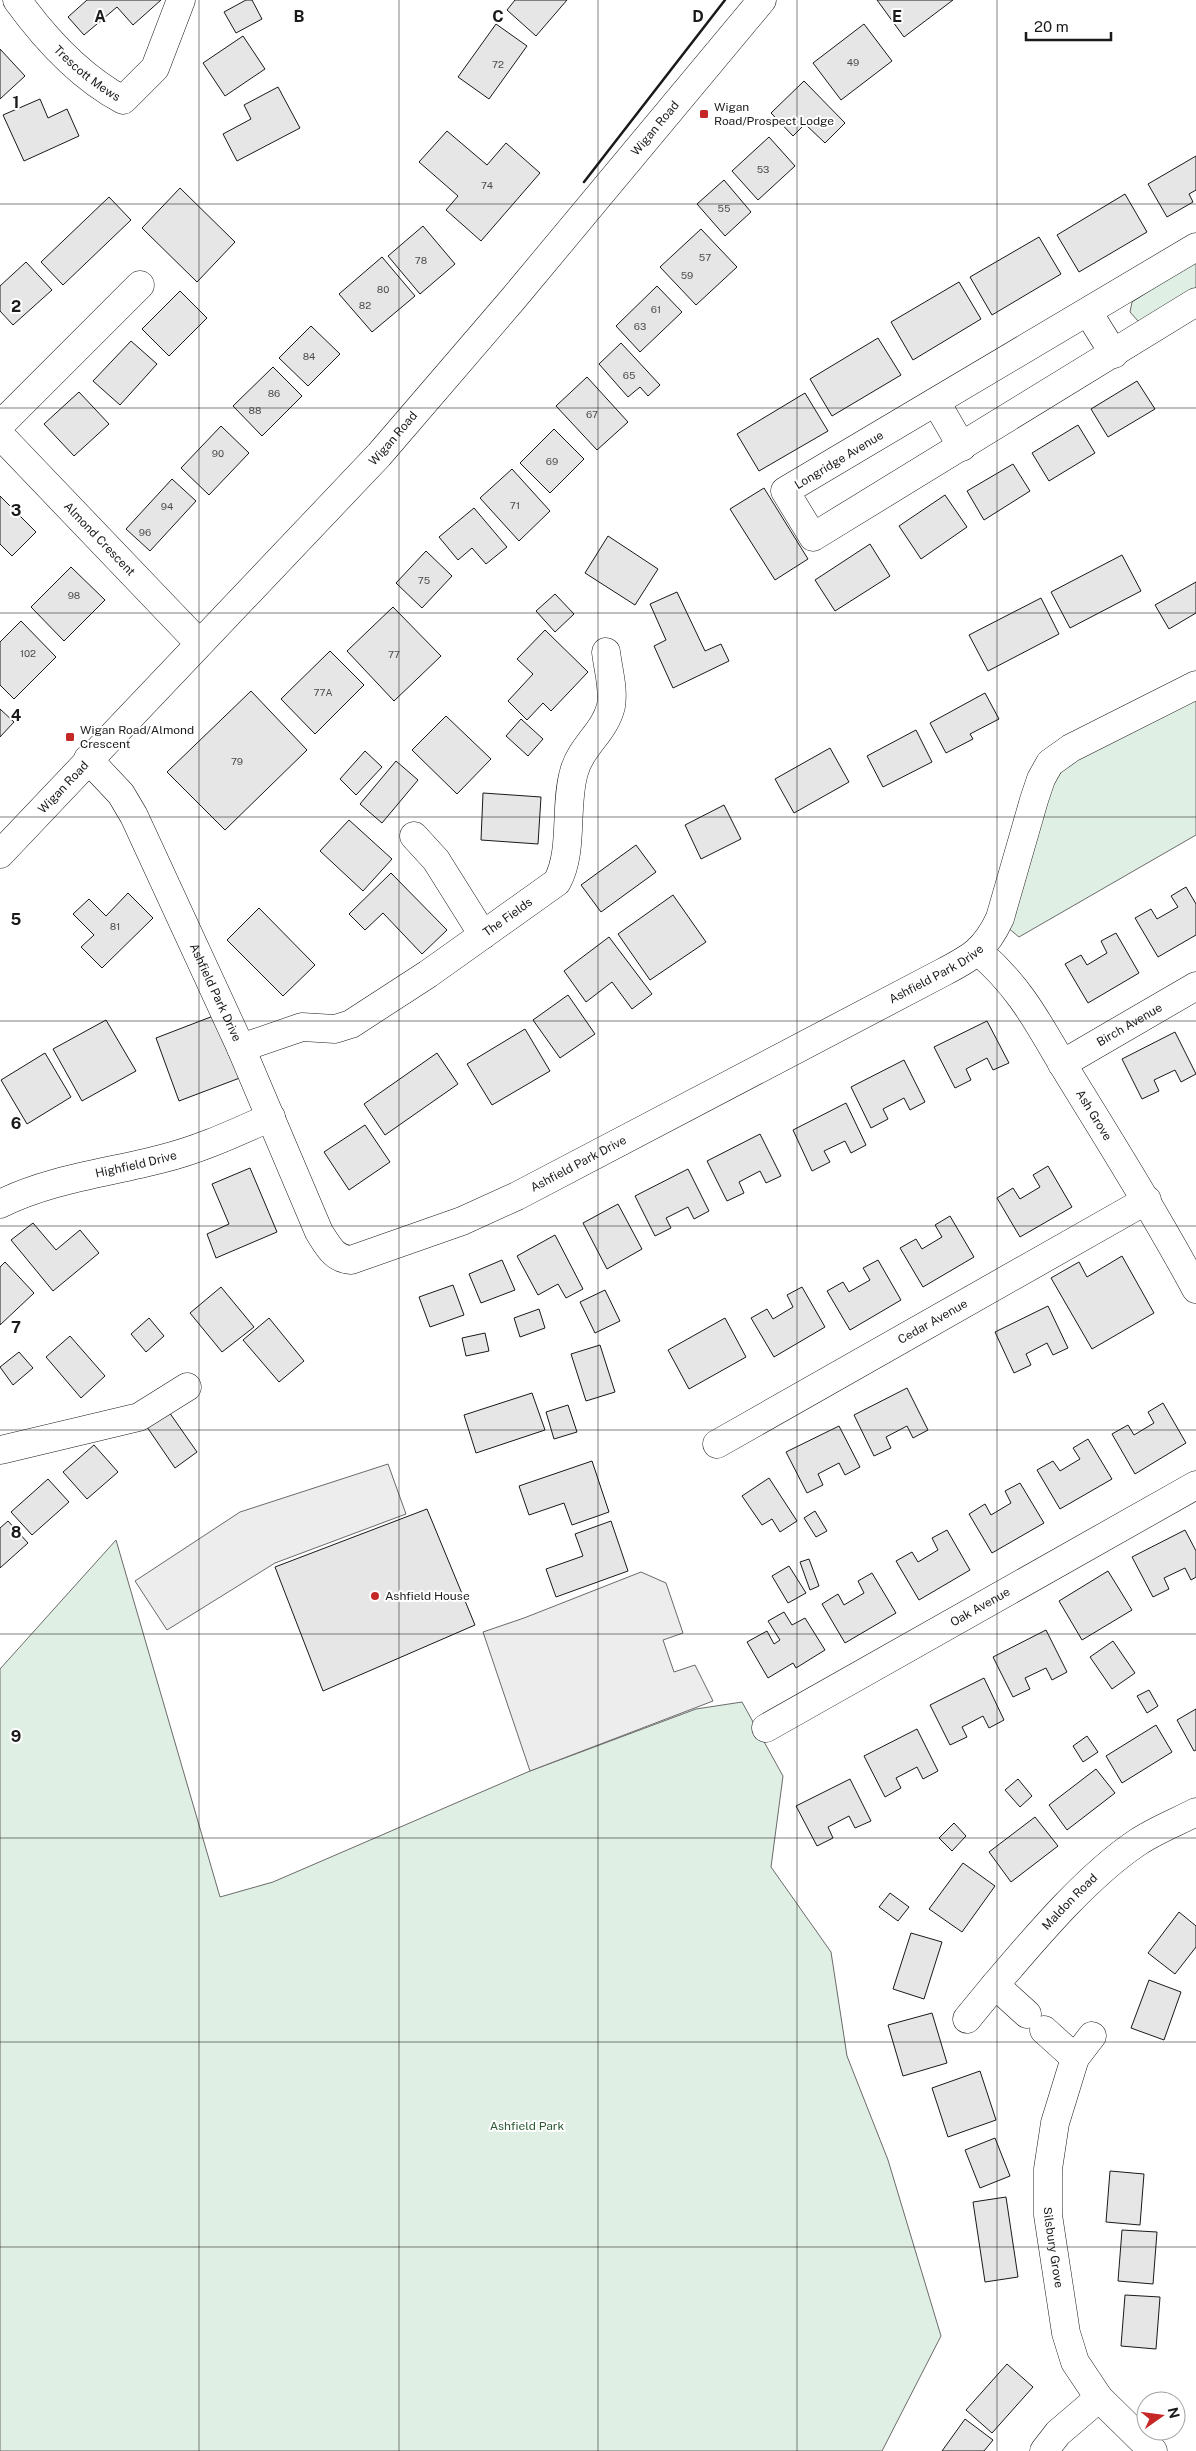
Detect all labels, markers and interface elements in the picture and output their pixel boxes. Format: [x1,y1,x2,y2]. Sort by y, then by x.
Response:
text: A [94,7,106,26]
text: B [294,7,305,26]
text: C [492,7,504,26]
text: D [692,7,704,26]
text: E [892,7,902,26]
scale bar [1026,10,1111,42]
text: 20 m [1034,18,1069,35]
street label: Trescott Mews [51,43,123,104]
house number: 49 [847,56,859,68]
house number: 72 [492,58,504,70]
text: 1 [13,93,19,112]
street label: Wigan Road [628,98,682,158]
place label: Wigan Road/Prospect Lodge [714,100,834,128]
marker: Wigan Road/Prospect Lodge [698,108,710,120]
house number: 53 [757,163,769,175]
house number: 74 [481,179,493,191]
house number: 55 [718,202,730,214]
house number: 57 [699,251,711,263]
house number: 78 [415,254,427,266]
house number: 59 [681,269,693,281]
house number: 80 [377,283,389,295]
text: 2 [11,297,21,316]
house number: 82 [359,299,371,311]
house number: 61 [651,303,661,315]
house number: 63 [634,320,646,332]
house number: 84 [303,350,315,362]
house number: 65 [623,369,635,381]
house number: 86 [268,387,280,399]
house number: 88 [249,404,261,416]
house number: 67 [586,408,598,420]
street label: Wigan Road [366,409,420,468]
street label: Longridge Avenue [792,428,886,492]
house number: 90 [212,447,224,459]
house number: 69 [546,455,558,467]
street label: Almond Crescent [61,499,138,579]
house number: 71 [510,499,520,511]
house number: 94 [161,500,173,512]
text: 3 [11,501,21,520]
house number: 96 [139,526,151,538]
house number: 75 [418,574,430,586]
house number: 98 [68,589,80,601]
house number: 102 [20,647,36,659]
house number: 77 [388,648,400,660]
house number: 77A [313,686,333,698]
text: 4 [11,706,22,725]
place label: Wigan Road/Almond Crescent [80,723,194,751]
marker: Wigan Road/Almond Crescent [64,731,76,743]
house number: 79 [231,755,243,767]
street label: Wigan Road [35,758,91,816]
street label: The Fields [480,895,535,939]
text: 5 [11,910,22,929]
house number: 81 [110,920,120,932]
street label: Ashfield Park Drive [187,941,244,1044]
street label: Ashfield Park Drive [887,942,987,1006]
street label: Birch Avenue [1094,1000,1165,1049]
street label: Ash Grove [1073,1087,1115,1143]
text: 6 [11,1114,21,1133]
street label: Ashfield Park Drive [528,1133,629,1195]
street label: Highfield Drive [94,1148,178,1181]
street label: Cedar Avenue [895,1296,970,1347]
text: 7 [11,1318,21,1337]
text: 8 [11,1523,22,1542]
street label: Oak Avenue [948,1584,1013,1629]
place label: Ashfield House [385,1589,470,1603]
marker: Ashfield House [369,1590,381,1602]
text: 9 [11,1727,21,1746]
street label: Maldon Road [1039,1871,1100,1933]
park label: Ashfield Park [490,2119,565,2133]
street label: Silsbury Grove [1041,2207,1066,2289]
north arrow [1136,2391,1186,2441]
text: N [1165,2406,1183,2420]

